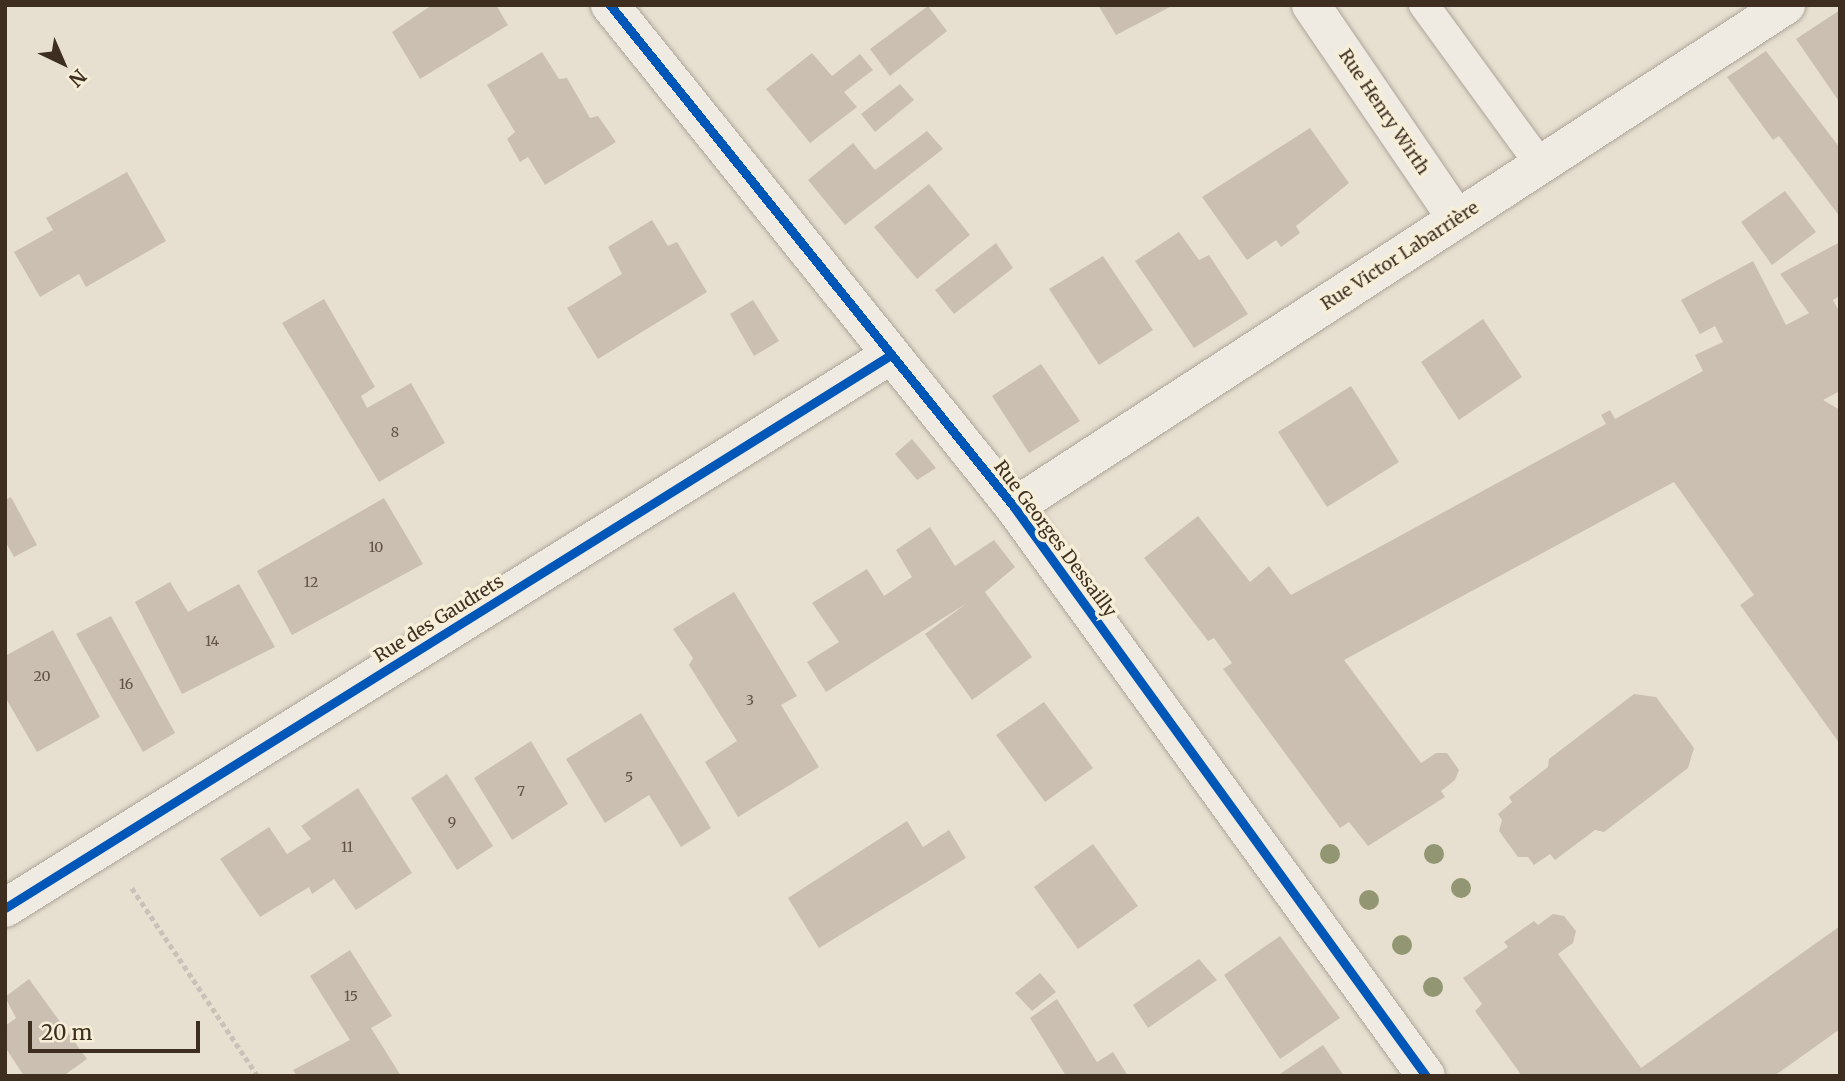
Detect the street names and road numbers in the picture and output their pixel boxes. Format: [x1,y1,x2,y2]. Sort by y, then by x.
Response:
street label: Rue Henry Wirth [1334,45,1434,179]
street label: Rue Victor Labarrière [1317,197,1483,315]
street label: Rue Georges Dessailly [989,457,1121,621]
street label: Rue des Gaudrets [370,571,508,667]

